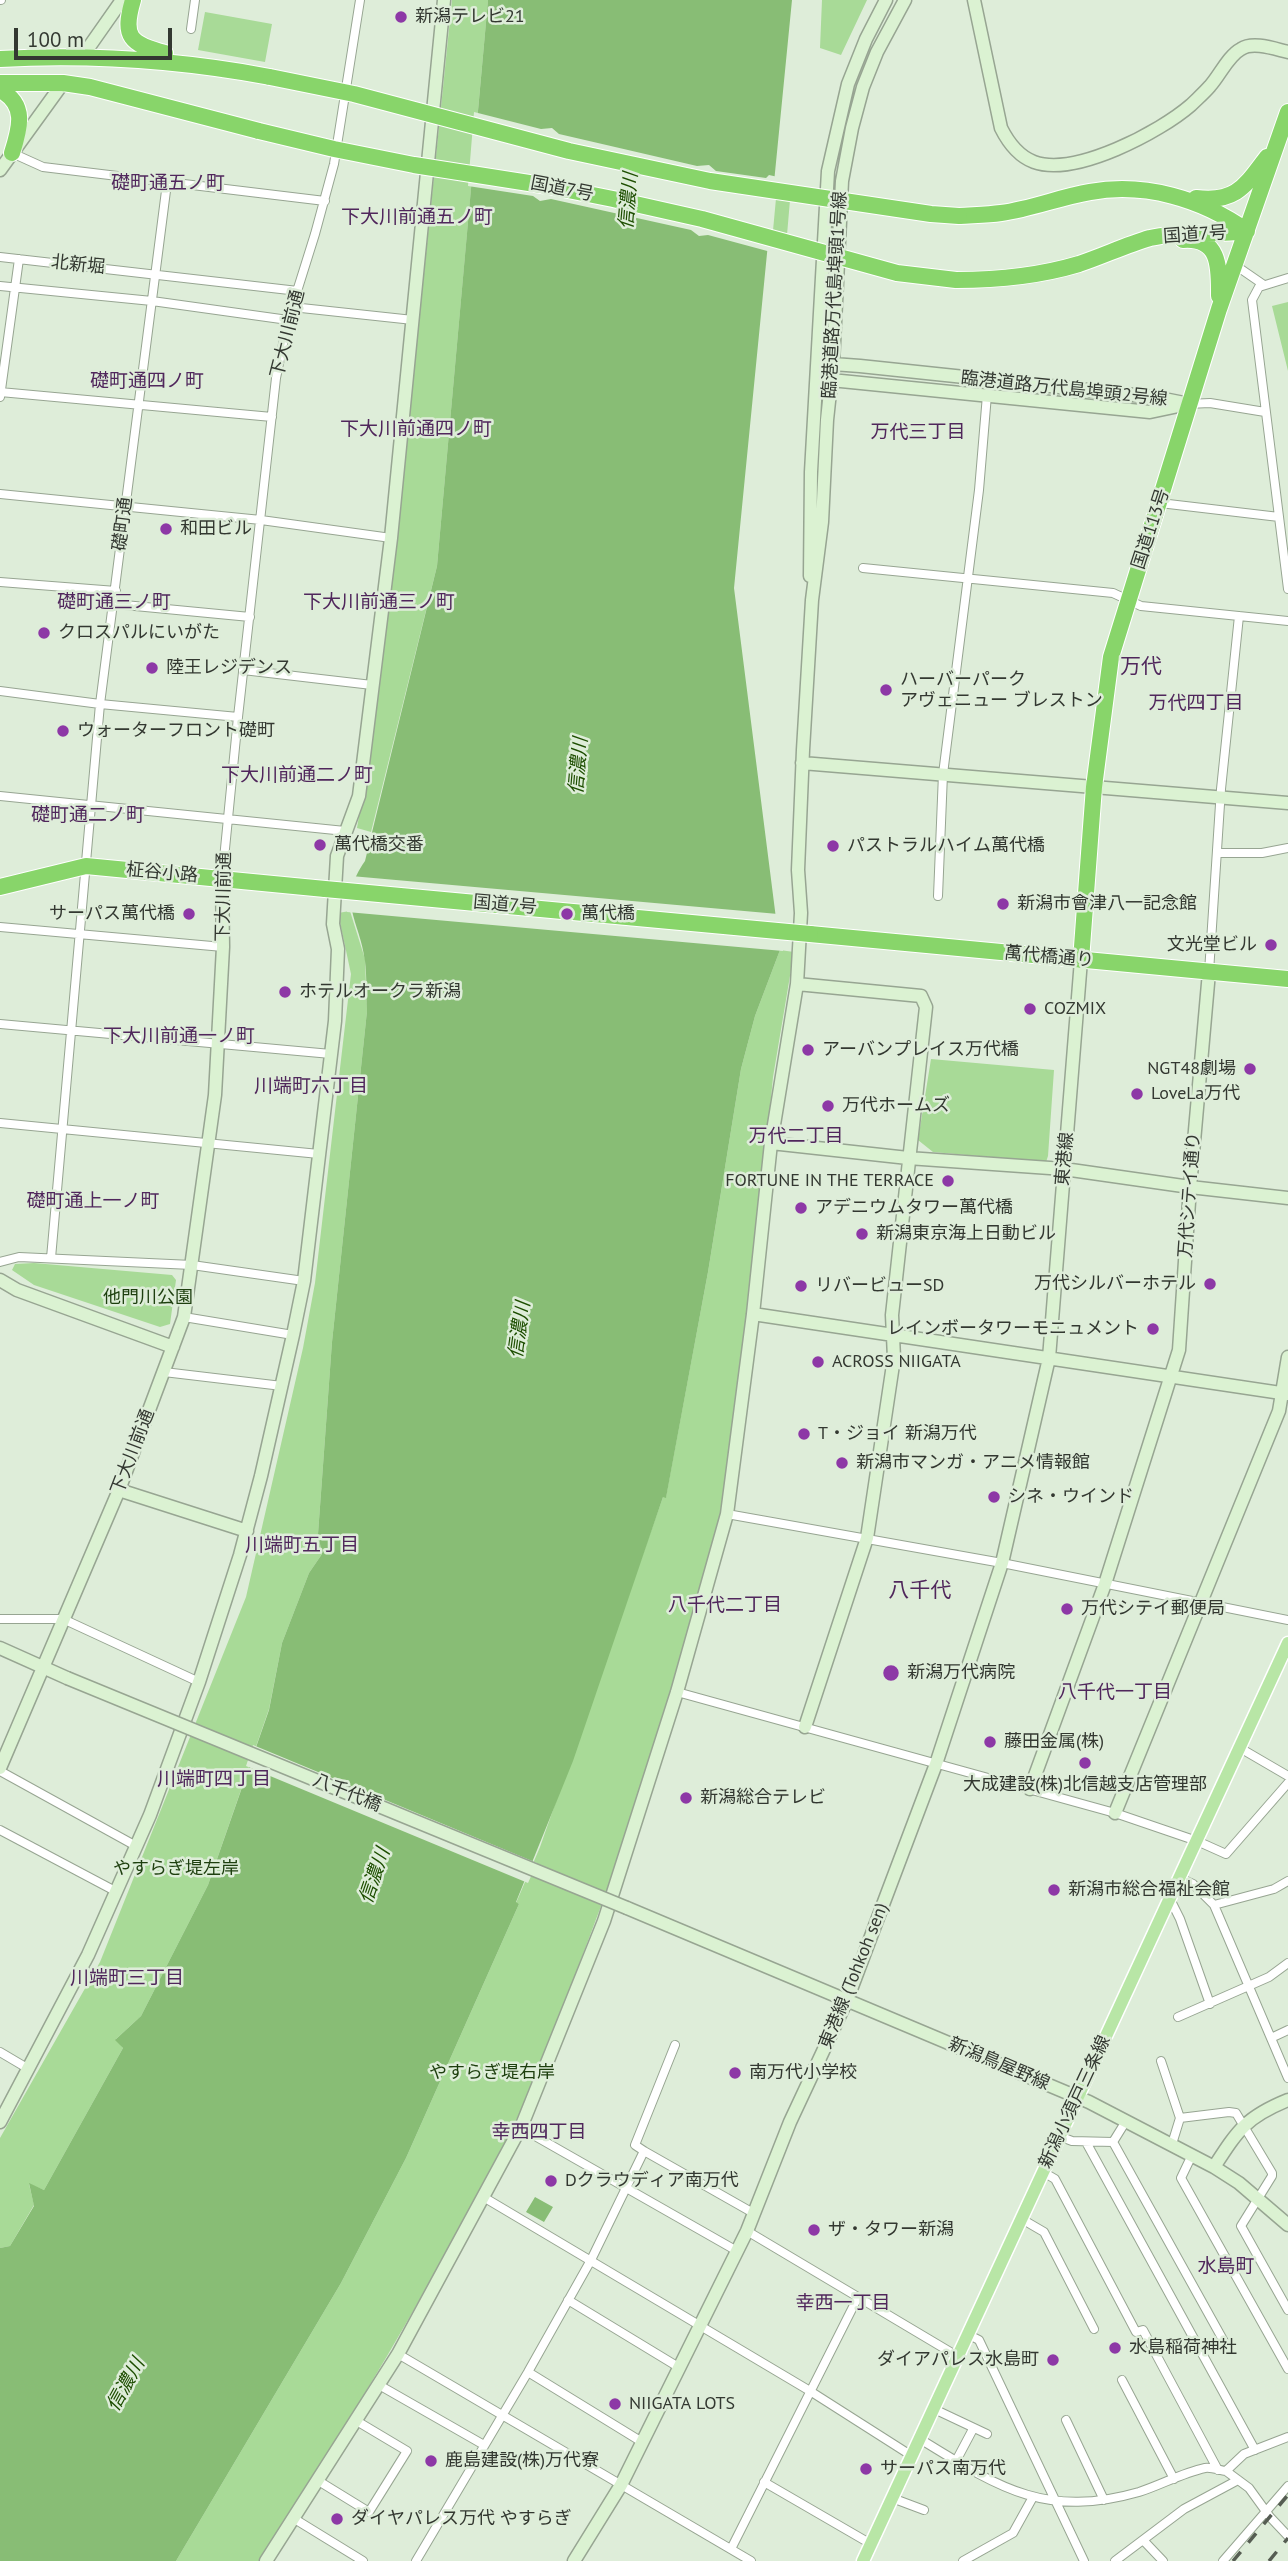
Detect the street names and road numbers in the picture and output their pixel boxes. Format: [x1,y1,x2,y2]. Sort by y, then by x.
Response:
street label: 国道7号 [529,172,595,206]
street label: 臨港道路万代島埠頭1号線 [819,191,851,399]
street label: 国道7号 [1162,222,1228,248]
street label: 北新堀 [50,251,106,279]
street label: 下大川前通 [267,288,309,380]
street label: 臨港道路万代島埠頭2号線 [960,367,1168,411]
street label: 国道113号 [1128,486,1174,572]
street label: 礎町通 [109,496,137,552]
street label: 下大川前通 [212,852,236,942]
street label: 柾谷小路 [125,859,199,887]
street label: 国道7号 [472,891,538,919]
street label: 萬代橋通り [1003,942,1095,972]
street label: 東港線 [1052,1131,1078,1187]
street label: 万代シテイ通り [1175,1131,1205,1259]
street label: 下大川前通 [107,1406,159,1498]
street label: 八千代橋 [310,1770,384,1816]
street label: 東港線 (Tohkoh sen) [815,1900,893,2052]
street label: 新潟小須戸三条線 [1035,2032,1115,2172]
street label: 新潟鳥屋野線 [945,2033,1053,2095]

